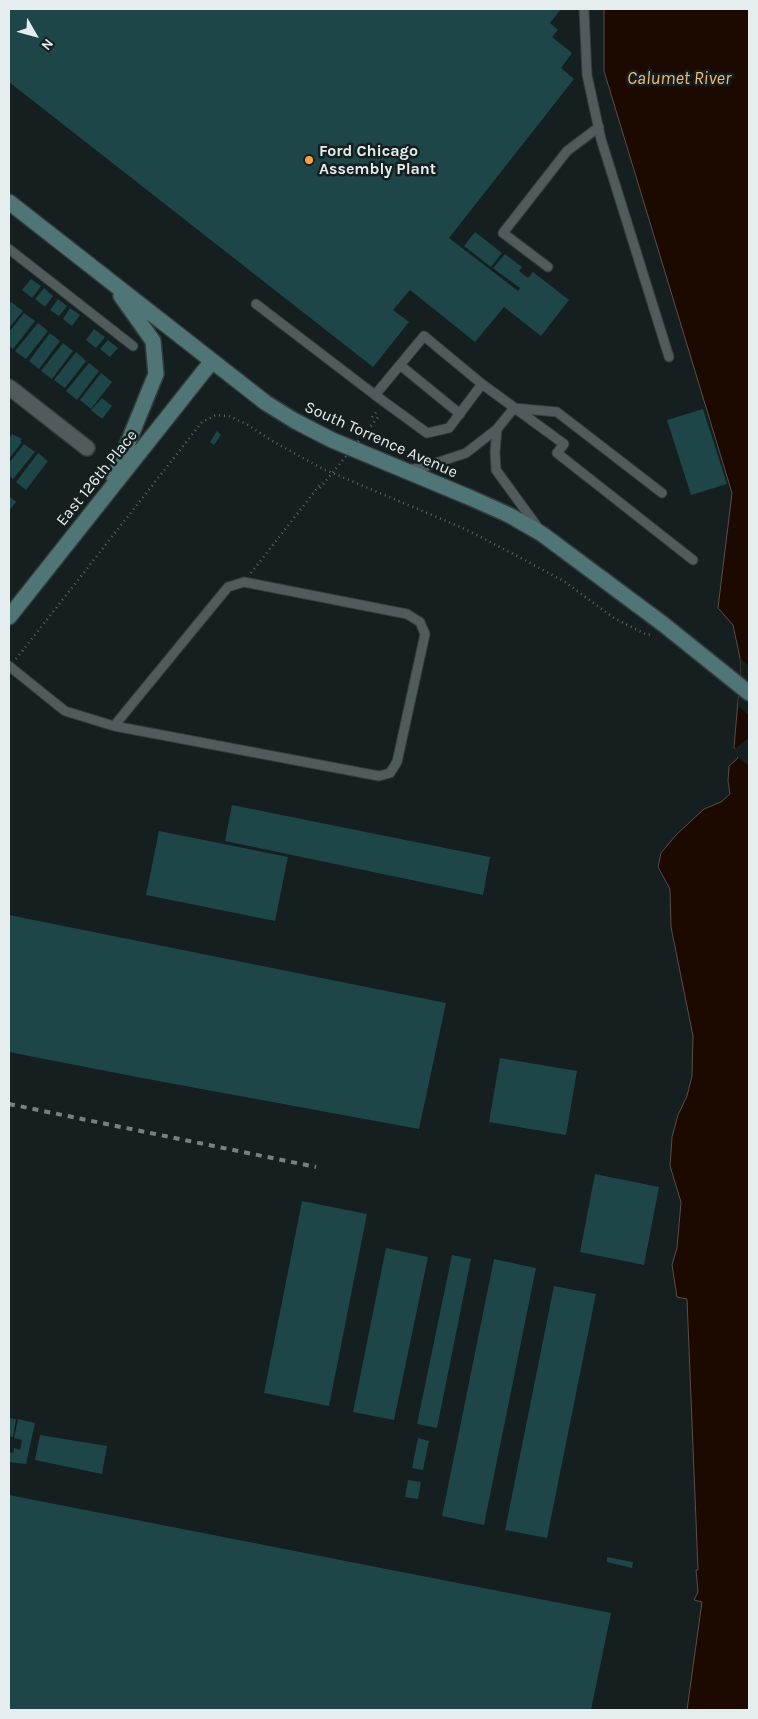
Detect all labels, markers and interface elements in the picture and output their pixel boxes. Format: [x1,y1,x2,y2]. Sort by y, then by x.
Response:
north arrow [10,10,60,60]
text: N [37,35,57,54]
water label: Calumet River [627,68,731,90]
place label: Ford Chicago Assembly Plant [319,141,436,179]
marker: Ford Chicago Assembly Plant [303,154,315,166]
street label: South Torrence Avenue [302,398,460,482]
street label: East 126th Place [52,426,142,530]

